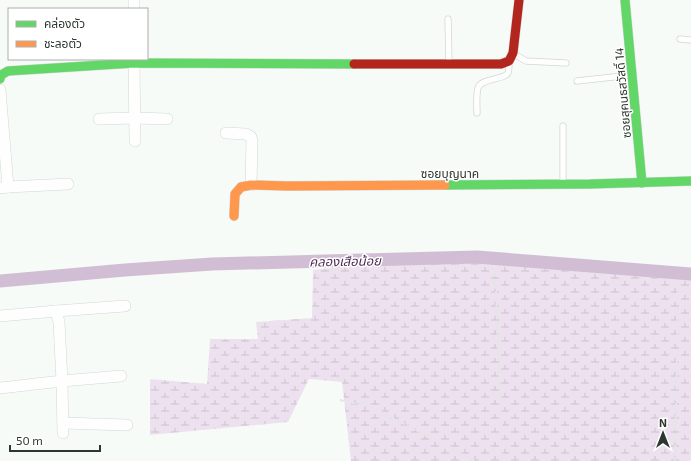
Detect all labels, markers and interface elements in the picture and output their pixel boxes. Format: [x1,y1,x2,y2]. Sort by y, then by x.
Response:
legend [8,8,148,60]
text: คล่องตัว [44,16,85,30]
text: ชะลอตัว [44,36,82,50]
street label: ซอยสุคนธสวัสดิ์ 14 [611,47,634,139]
street label: ซอยบุญนาค [421,166,479,181]
water label: คลองเสือน้อย [309,252,382,270]
north arrow [643,413,683,453]
text: N [659,416,667,429]
scale bar [10,427,100,453]
text: 50 m [16,433,43,447]

